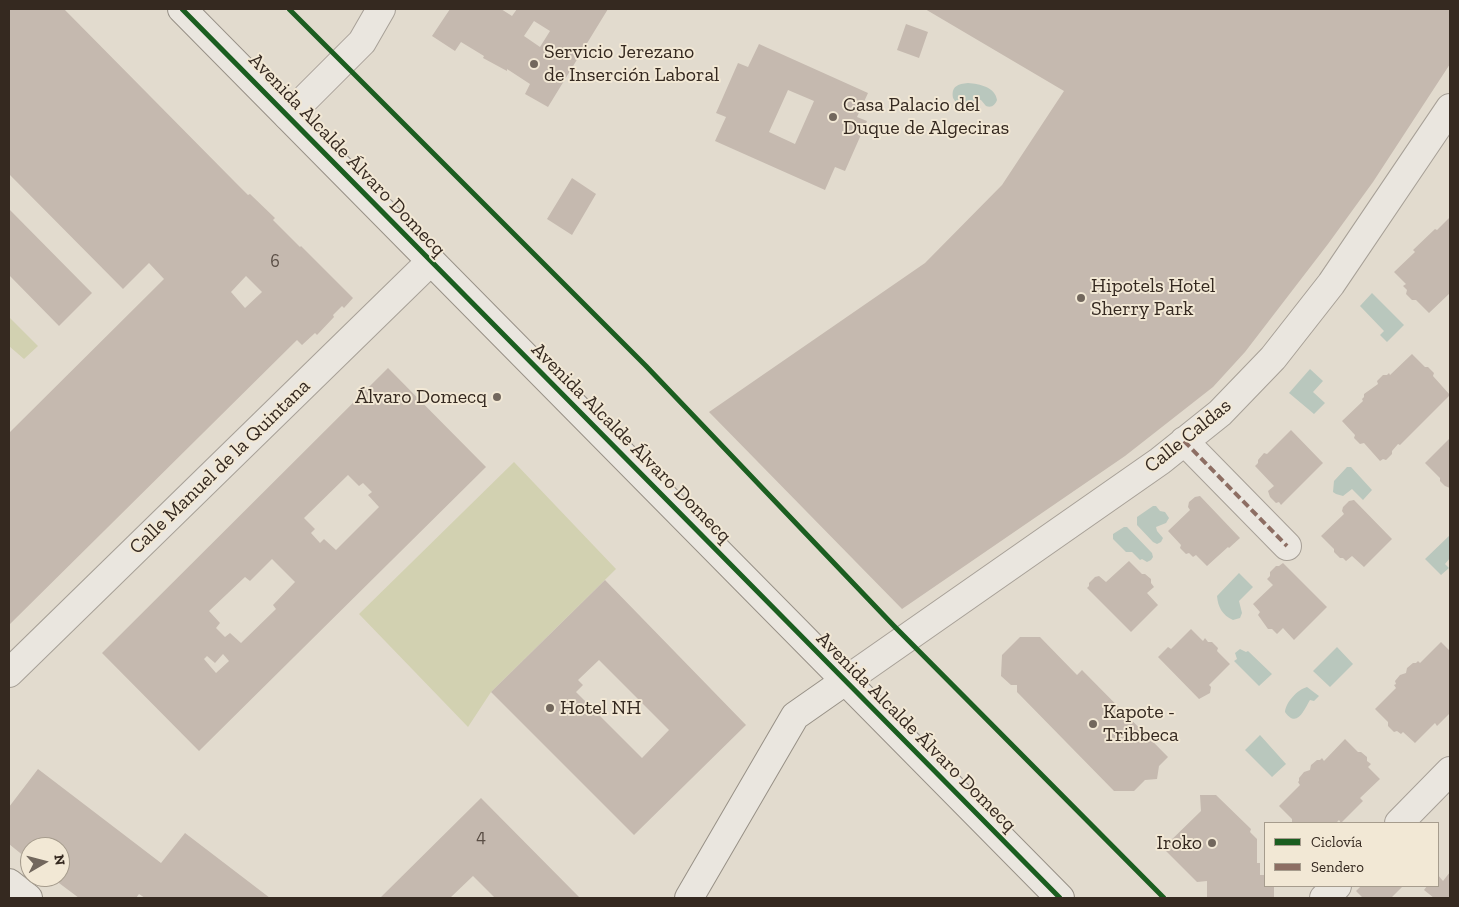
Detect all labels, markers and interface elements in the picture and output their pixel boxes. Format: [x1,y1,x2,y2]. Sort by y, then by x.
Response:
place label: Servicio Jerezano de Inserción Laboral [544,40,719,87]
street label: Avenida Alcalde Álvaro Domecq [244,48,450,262]
marker: Servicio Jerezano de Inserción Laboral [528,58,540,70]
place label: Casa Palacio del Duque de Algeciras [843,93,1009,140]
marker: Casa Palacio del Duque de Algeciras [827,111,839,123]
house number: 6 [270,251,280,273]
place label: Hipotels Hotel Sherry Park [1091,274,1215,321]
marker: Hipotels Hotel Sherry Park [1075,292,1087,304]
street label: Avenida Alcalde Álvaro Domecq [526,338,736,548]
street label: Calle Manuel de la Quintana [125,374,315,560]
place label: Álvaro Domecq [355,385,487,409]
marker: Álvaro Domecq [491,391,503,403]
street label: Calle Caldas [1140,394,1236,478]
street label: Avenida Alcalde Álvaro Domecq [811,627,1021,837]
place label: Hotel NH [560,696,641,720]
place label: Kapote - Tribbeca [1103,700,1179,747]
marker: Hotel NH [544,702,556,714]
marker: Kapote - Tribbeca [1087,718,1099,730]
legend [1264,822,1439,887]
house number: 4 [476,826,486,848]
place label: Iroko [1157,831,1202,855]
text: Ciclovía [1311,833,1362,851]
north arrow [20,837,70,887]
marker: Iroko [1206,837,1218,849]
text: N [50,854,69,866]
text: Sendero [1311,858,1364,876]

